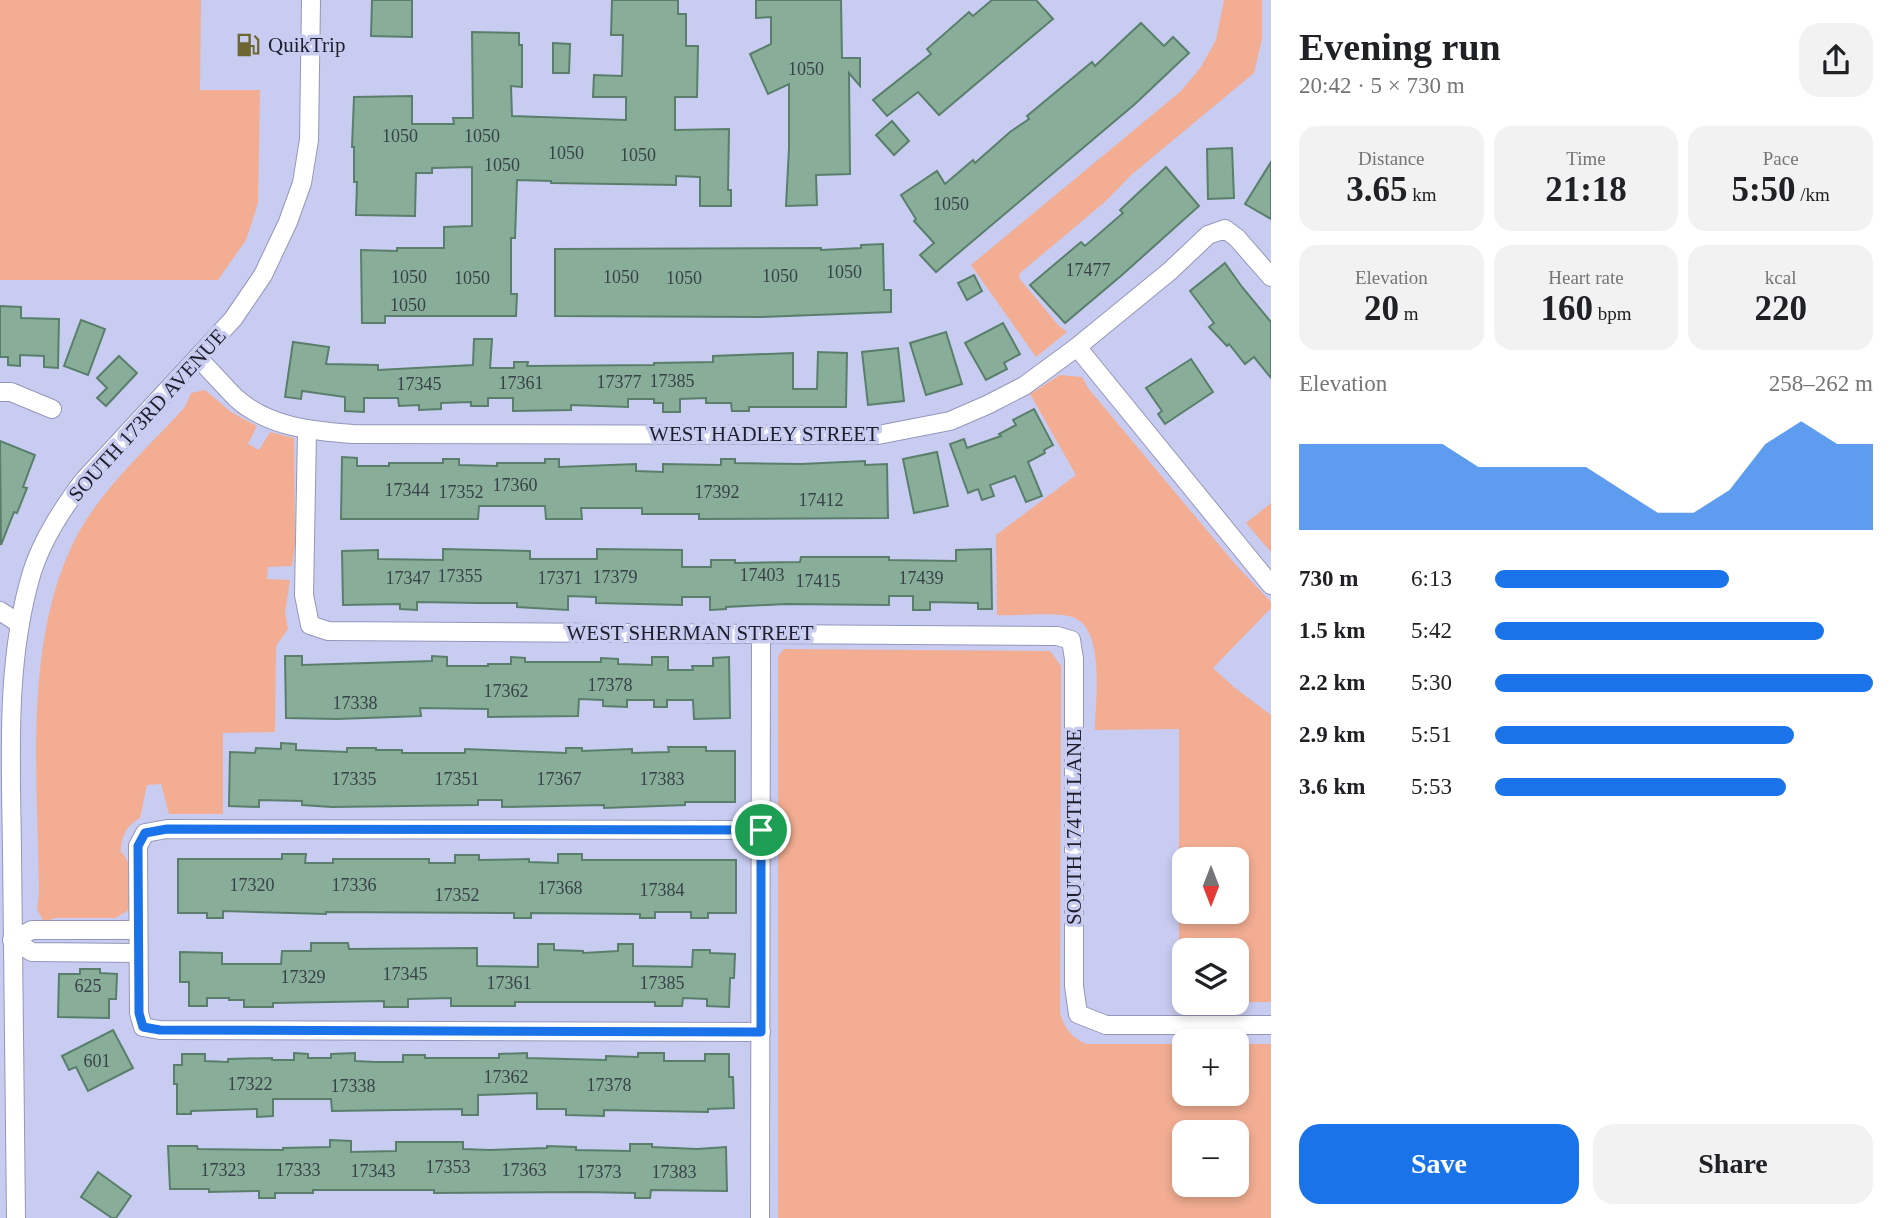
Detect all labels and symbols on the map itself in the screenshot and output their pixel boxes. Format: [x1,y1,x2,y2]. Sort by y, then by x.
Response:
fuel station icon: QuikTrip [234,31,262,59]
place label: QuikTrip [268,33,345,57]
house number: 1050 [788,59,824,79]
house number: 1050 [382,126,418,146]
house number: 1050 [464,126,500,146]
house number: 1050 [548,143,584,163]
house number: 1050 [620,145,656,165]
house number: 1050 [484,155,520,175]
house number: 1050 [933,194,969,214]
house number: 17477 [1066,260,1111,280]
house number: 1050 [826,262,862,282]
house number: 1050 [762,266,798,286]
house number: 1050 [391,267,427,287]
house number: 1050 [603,267,639,287]
house number: 1050 [454,268,490,288]
house number: 1050 [666,268,702,288]
house number: 1050 [390,295,426,315]
street label: SOUTH 173RD AVENUE [63,324,231,506]
house number: 17385 [650,371,695,391]
house number: 17377 [597,372,642,392]
house number: 17361 [499,373,544,393]
house number: 17345 [397,374,442,394]
street label: WEST HADLEY STREET [649,422,879,446]
house number: 17360 [493,475,538,495]
house number: 17344 [385,480,430,500]
house number: 17352 [439,482,484,502]
house number: 17392 [695,482,740,502]
house number: 17412 [799,490,844,510]
house number: 17403 [740,565,785,585]
house number: 17355 [438,566,483,586]
house number: 17379 [593,567,638,587]
house number: 17347 [386,568,431,588]
house number: 17371 [538,568,583,588]
house number: 17439 [899,568,944,588]
house number: 17415 [796,571,841,591]
street label: WEST SHERMAN STREET [567,621,814,645]
house number: 17378 [588,675,633,695]
house number: 17362 [484,681,529,701]
house number: 17338 [333,693,378,713]
street label: SOUTH 174TH LANE [1062,729,1086,925]
house number: 17335 [332,769,377,789]
house number: 17351 [435,769,480,789]
house number: 17367 [537,769,582,789]
house number: 17383 [640,769,685,789]
pin [731,800,791,860]
north arrow [1172,847,1250,924]
house number: 17320 [230,875,275,895]
house number: 17336 [332,875,377,895]
house number: 17368 [538,878,583,898]
house number: 17384 [640,880,685,900]
house number: 17352 [435,885,480,905]
house number: 17345 [383,964,428,984]
house number: 17329 [281,967,326,987]
house number: 17361 [487,973,532,993]
house number: 17385 [640,973,685,993]
house number: 625 [75,976,102,996]
house number: 601 [84,1051,111,1071]
house number: 17362 [484,1067,529,1087]
house number: 17322 [228,1074,273,1094]
house number: 17378 [587,1075,632,1095]
house number: 17338 [331,1076,376,1096]
house number: 17353 [426,1157,471,1177]
house number: 17323 [201,1160,246,1180]
house number: 17333 [276,1160,321,1180]
house number: 17363 [502,1160,547,1180]
house number: 17343 [351,1161,396,1181]
house number: 17373 [577,1162,622,1182]
house number: 17383 [652,1162,697,1182]

